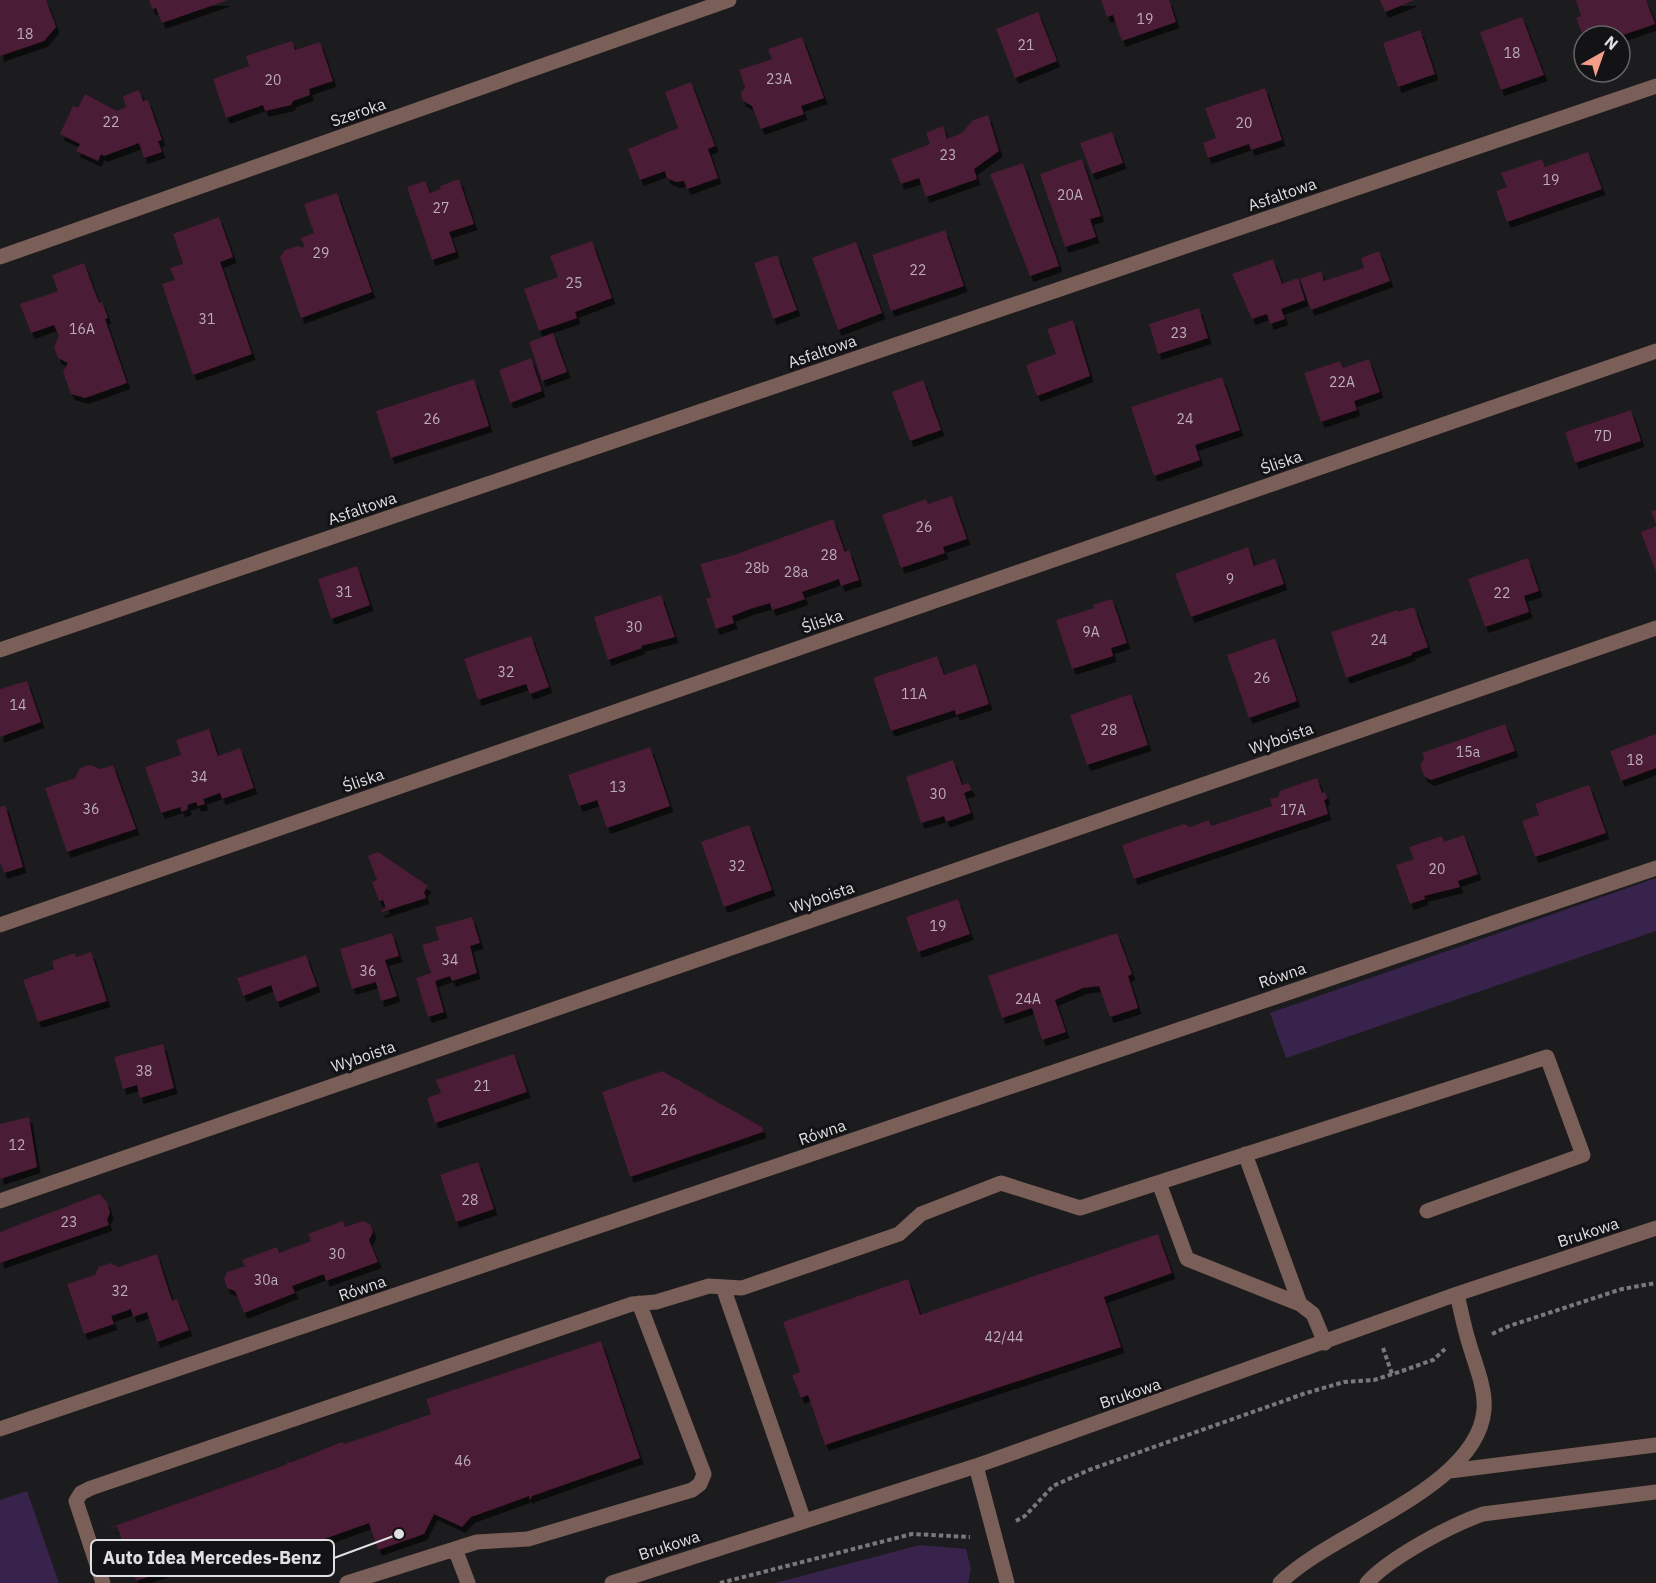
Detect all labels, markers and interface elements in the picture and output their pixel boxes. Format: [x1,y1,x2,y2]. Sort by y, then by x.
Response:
house number: 19 [1137,10,1153,28]
north arrow [1572,24,1632,84]
house number: 18 [17,25,33,43]
text: N [1601,31,1623,54]
house number: 21 [1018,36,1034,54]
house number: 18 [1504,44,1520,62]
house number: 23A [766,70,792,88]
house number: 20 [265,71,281,89]
street label: Szeroka [328,93,389,131]
house number: 22 [103,113,119,131]
house number: 20 [1236,114,1252,132]
house number: 23 [940,146,956,164]
house number: 19 [1543,171,1559,189]
street label: Asfaltowa [1245,173,1319,215]
house number: 20A [1057,186,1083,204]
house number: 27 [433,199,449,217]
house number: 29 [313,244,329,262]
house number: 22 [910,261,926,279]
house number: 25 [566,274,582,292]
house number: 31 [199,310,215,328]
house number: 16A [69,320,95,338]
house number: 23 [1171,324,1187,342]
street label: Asfaltowa [785,330,859,372]
house number: 22A [1329,373,1355,391]
house number: 26 [424,410,440,428]
house number: 24 [1177,410,1193,428]
house number: 7D [1594,427,1612,445]
street label: Śliska [1257,445,1305,478]
street label: Asfaltowa [325,487,399,529]
house number: 26 [916,518,932,536]
house number: 28 [821,546,837,564]
house number: 28b [745,559,769,577]
house number: 28a [784,563,809,581]
house number: 9 [1226,570,1234,588]
house number: 31 [336,583,352,601]
house number: 22 [1494,584,1510,602]
street label: Śliska [798,604,846,637]
house number: 30 [626,618,642,636]
house number: 9A [1082,623,1100,641]
house number: 24 [1371,631,1387,649]
house number: 32 [498,663,514,681]
house number: 26 [1254,669,1270,687]
house number: 11A [901,685,927,703]
house number: 14 [10,696,26,714]
street label: Wyboista [1246,718,1316,758]
house number: 28 [1101,721,1117,739]
house number: 15a [1456,743,1481,761]
house number: 18 [1627,751,1643,769]
street label: Śliska [339,763,387,796]
house number: 34 [191,768,207,786]
house number: 13 [610,778,626,796]
house number: 30 [930,785,946,803]
house number: 36 [83,800,99,818]
house number: 17A [1280,801,1306,819]
house number: 32 [729,857,745,875]
house number: 20 [1429,860,1445,878]
street label: Wyboista [787,877,857,917]
house number: 19 [930,917,946,935]
house number: 34 [442,951,458,969]
street label: Równa [1256,957,1309,992]
house number: 36 [360,962,376,980]
house number: 24A [1015,990,1041,1008]
street label: Wyboista [328,1036,398,1076]
house number: 38 [136,1062,152,1080]
house number: 21 [474,1077,490,1095]
house number: 26 [661,1101,677,1119]
street label: Równa [796,1114,849,1149]
house number: 12 [9,1136,25,1154]
house number: 28 [462,1191,478,1209]
house number: 23 [61,1213,77,1231]
street label: Brukowa [1555,1213,1622,1251]
house number: 30 [329,1245,345,1263]
street label: Równa [336,1270,389,1305]
house number: 30a [254,1271,279,1289]
house number: 32 [112,1282,128,1300]
house number: 42/44 [985,1328,1023,1346]
street label: Brukowa [1097,1373,1164,1413]
house number: 46 [455,1452,471,1470]
street label: Brukowa [636,1526,703,1564]
callout: Auto Idea Mercedes-Benz [91,1540,334,1576]
text: Auto Idea Mercedes-Benz [103,1546,321,1569]

